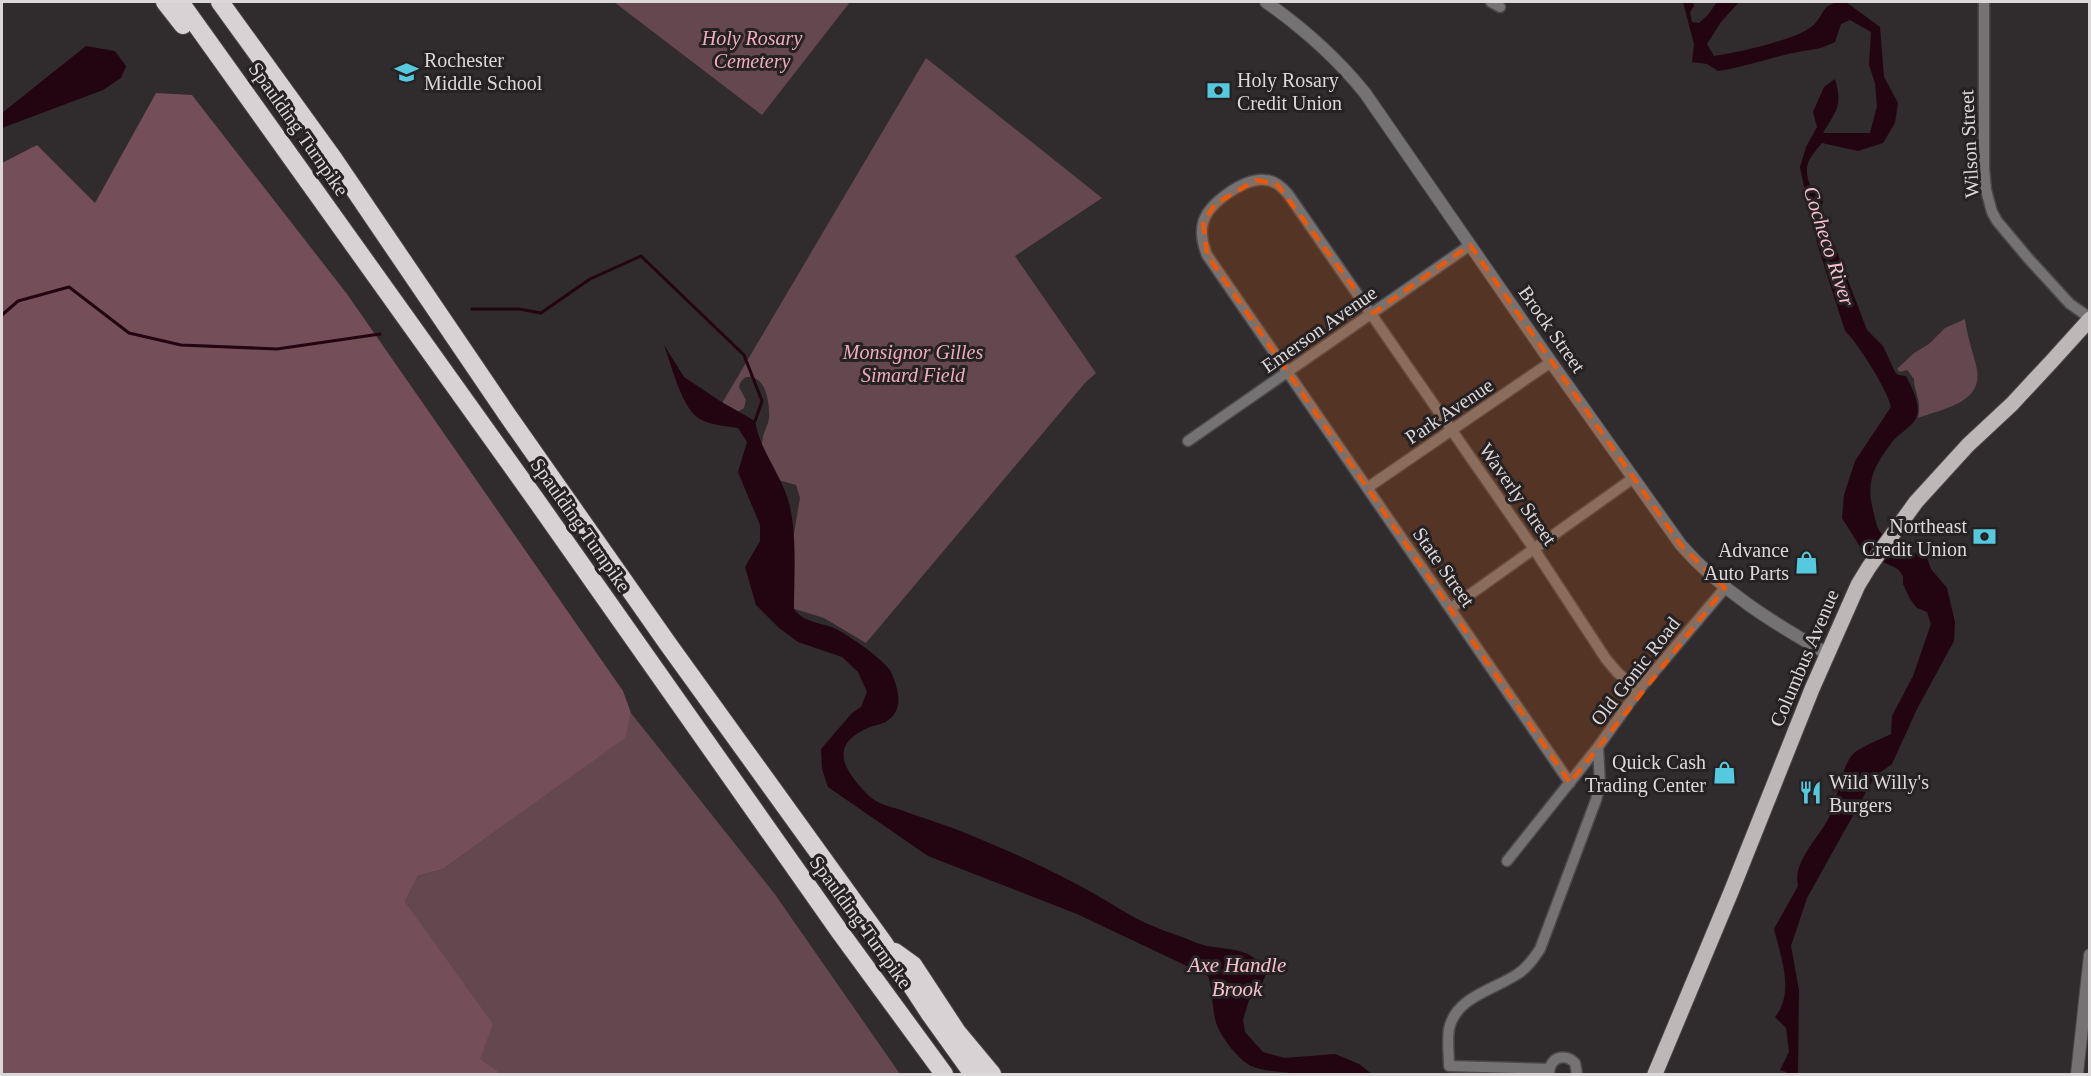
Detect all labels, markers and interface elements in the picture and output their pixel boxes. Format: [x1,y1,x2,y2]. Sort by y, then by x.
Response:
park label: Holy Rosary Cemetery [701,27,802,73]
place label: Rochester Middle School [424,49,543,94]
street label: Spaulding Turnpike [244,58,353,201]
school or university icon: Rochester Middle School [393,59,419,85]
place label: Holy Rosary Credit Union [1237,69,1342,114]
bank icon: Holy Rosary Credit Union [1206,78,1232,104]
street label: Wilson Street [1955,89,1983,199]
water label: Cocheco River [1798,183,1860,310]
street label: Emerson Avenue [1257,281,1381,377]
street label: Brock Street [1514,282,1590,377]
park label: Monsignor Gilles Simard Field [842,341,983,386]
street label: Park Avenue [1401,374,1497,448]
street label: Waverly Street [1474,439,1561,550]
street label: Spaulding Turnpike [526,454,635,597]
place label: Northeast Credit Union [1862,515,1967,560]
street label: State Street [1409,523,1480,611]
bank icon: Northeast Credit Union [1972,524,1998,550]
place label: Advance Auto Parts [1704,539,1789,584]
shop icon: Advance Auto Parts [1794,549,1820,575]
street label: Columbus Avenue [1765,586,1843,730]
street label: Old Gonic Road [1586,613,1684,729]
place label: Quick Cash Trading Center [1585,751,1706,797]
shop icon: Quick Cash Trading Center [1711,760,1737,786]
place label: Wild Willy's Burgers [1829,771,1929,817]
restaurant icon: Wild Willy's Burgers [1798,780,1824,806]
street label: Spaulding Turnpike [805,851,917,993]
water label: Axe Handle Brook [1186,953,1286,1001]

